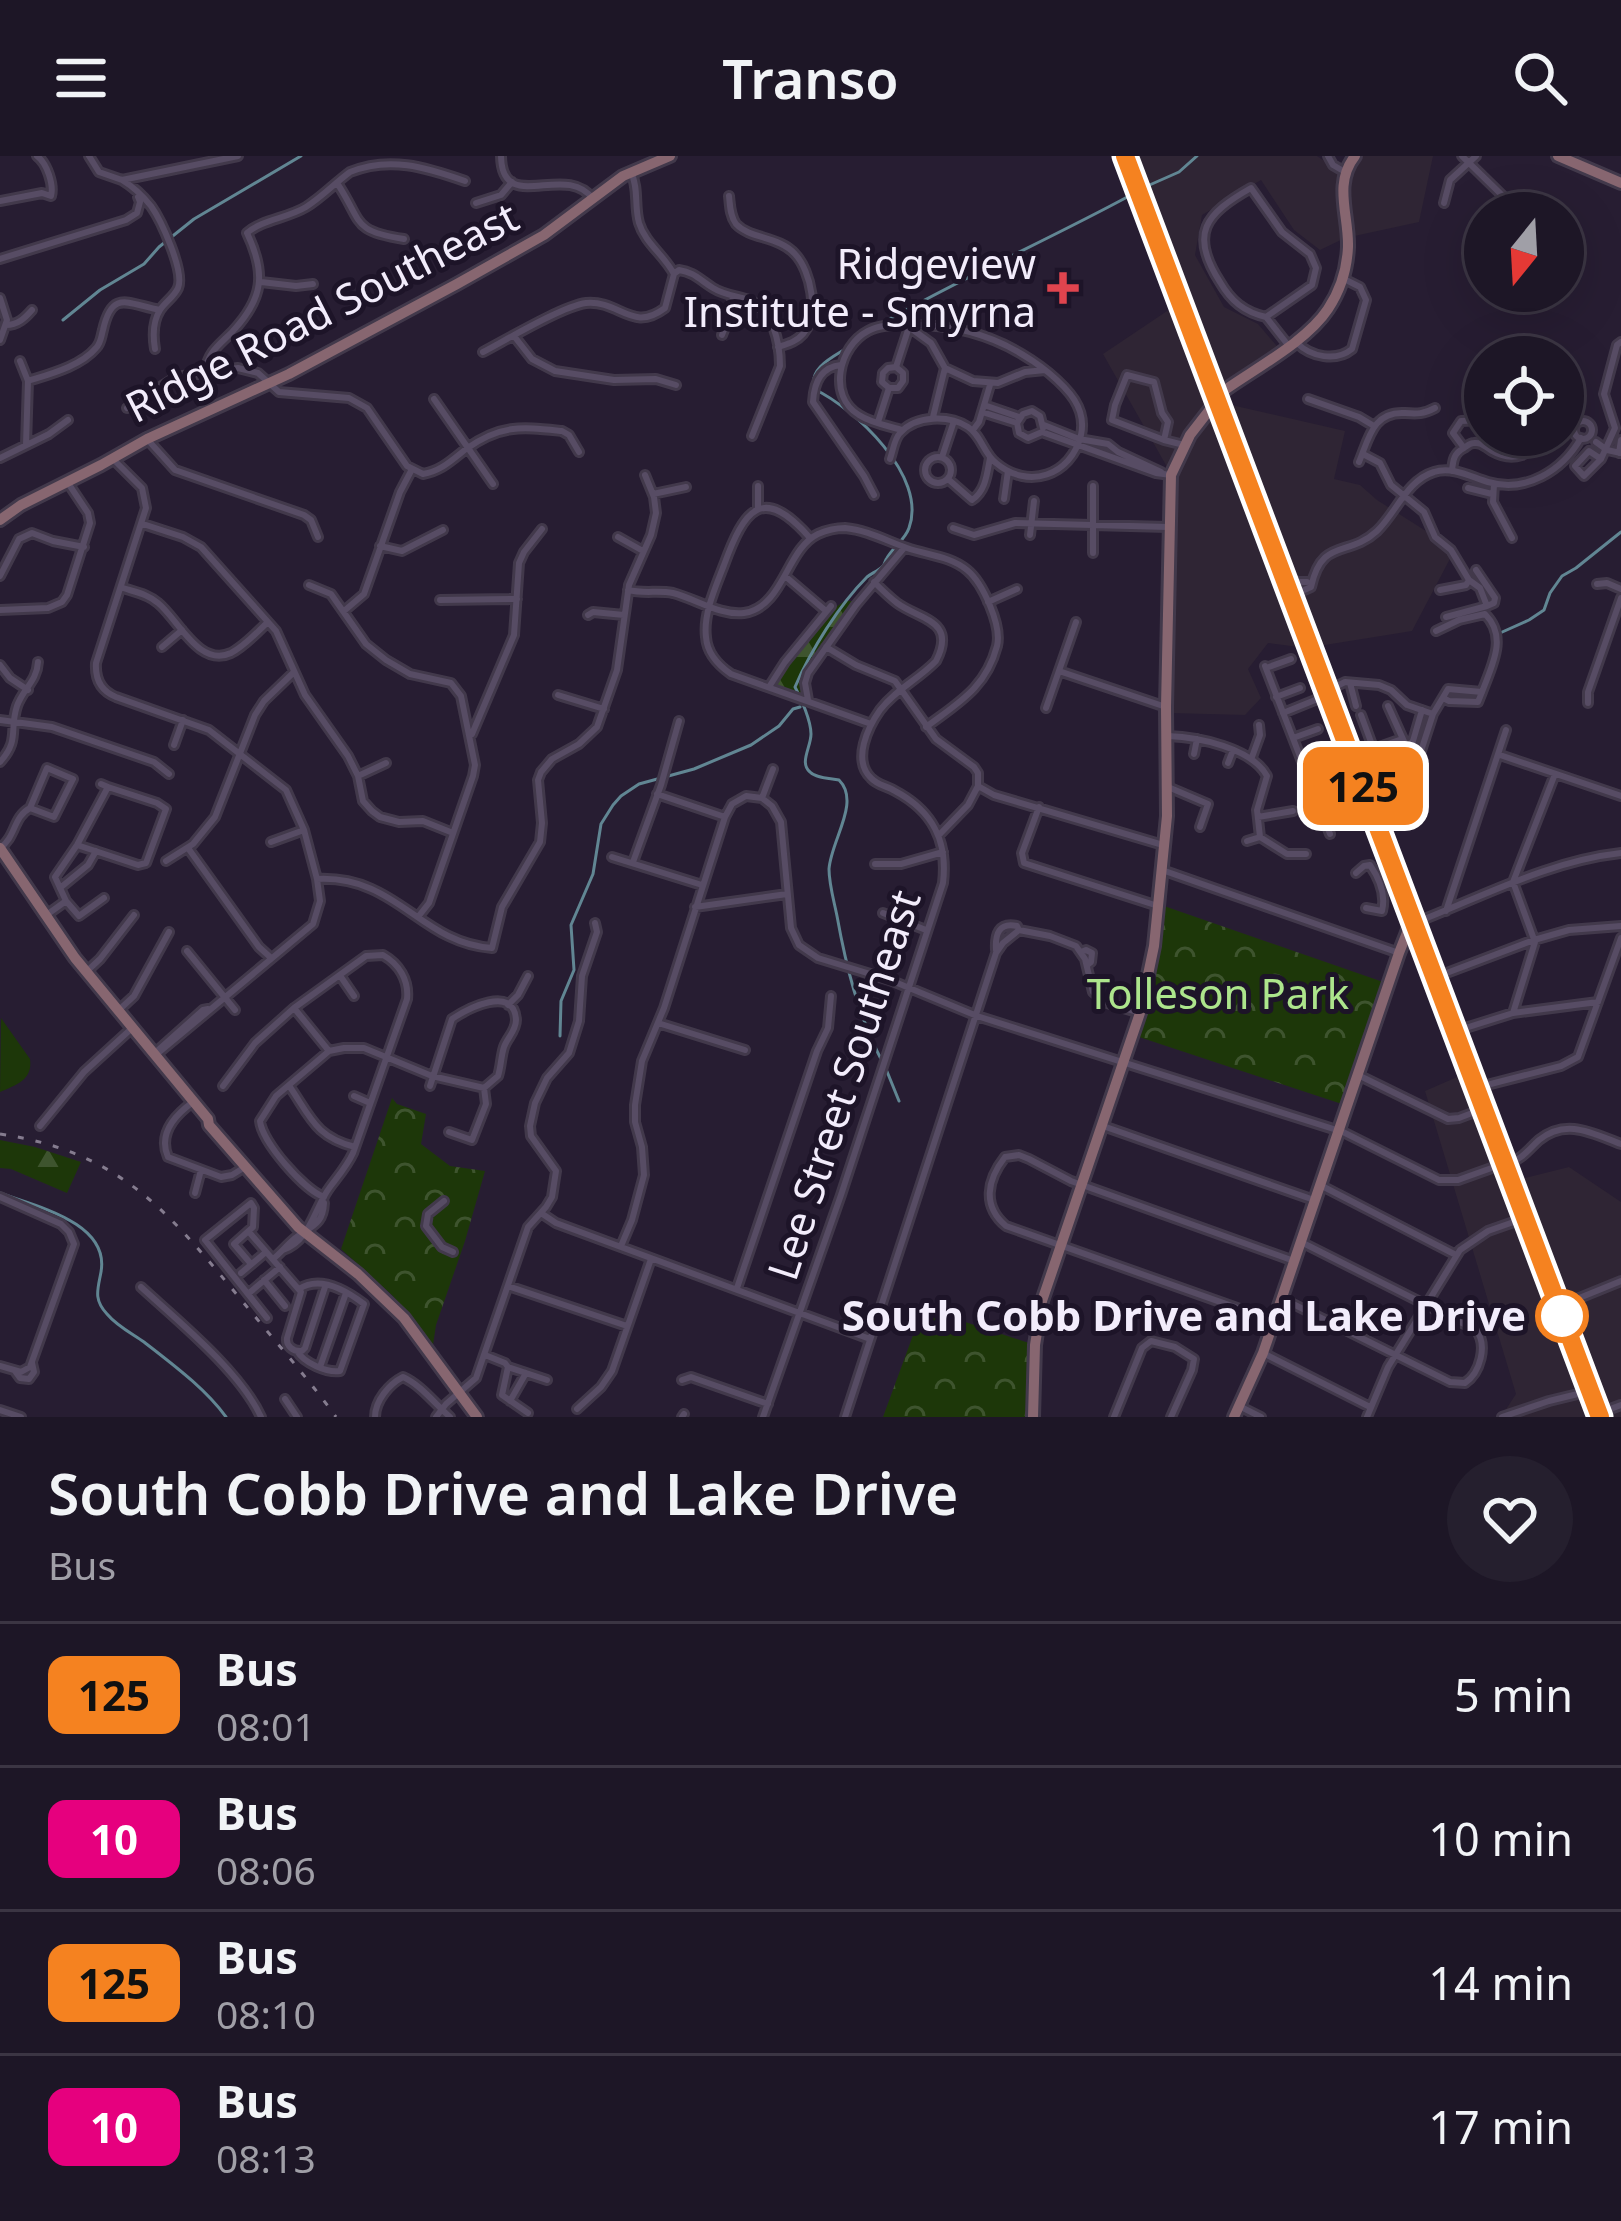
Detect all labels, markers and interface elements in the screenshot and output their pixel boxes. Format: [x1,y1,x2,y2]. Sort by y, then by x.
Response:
text: Transo [722,41,899,115]
icon: menu [48,45,114,111]
icon: search [1507,45,1573,111]
street label: Ridge Road Southeast [115,187,527,434]
north arrow [1464,192,1584,312]
map controls [1464,192,1584,456]
place label: Ridgeview Institute - Smyrna [684,234,1036,339]
marker: Ridgeview Institute - Smyrna [1047,272,1079,304]
button: locate [1464,336,1584,456]
line badge: 125 [1294,747,1432,825]
text: 125 [1327,757,1399,814]
street label: Lee Street Southeast [753,882,932,1287]
park label: Tolleson Park [1087,964,1350,1021]
place label: South Cobb Drive and Lake Drive [842,1286,1526,1343]
marker: South Cobb Drive and Lake Drive [1537,1291,1587,1341]
text: South Cobb Drive and Lake Drive [48,1454,958,1532]
button: heart [1447,1456,1573,1582]
text: Bus [48,1538,116,1591]
text: Bus [216,1638,298,1699]
text: 5 min [1454,1664,1573,1725]
text: 125 [78,1666,150,1723]
text: 08:01 [216,1699,316,1752]
text: Bus [216,1782,298,1843]
text: 10 min [1428,1808,1573,1869]
text: 10 [90,1810,138,1867]
text: 08:06 [216,1843,316,1896]
text: Bus [216,1926,298,1987]
text: 14 min [1428,1952,1573,2013]
text: 125 [78,1954,150,2011]
text: 08:10 [216,1987,316,2040]
text: Bus [216,2070,298,2131]
text: 17 min [1428,2096,1573,2157]
text: 10 [90,2098,138,2155]
text: 08:13 [216,2131,316,2184]

